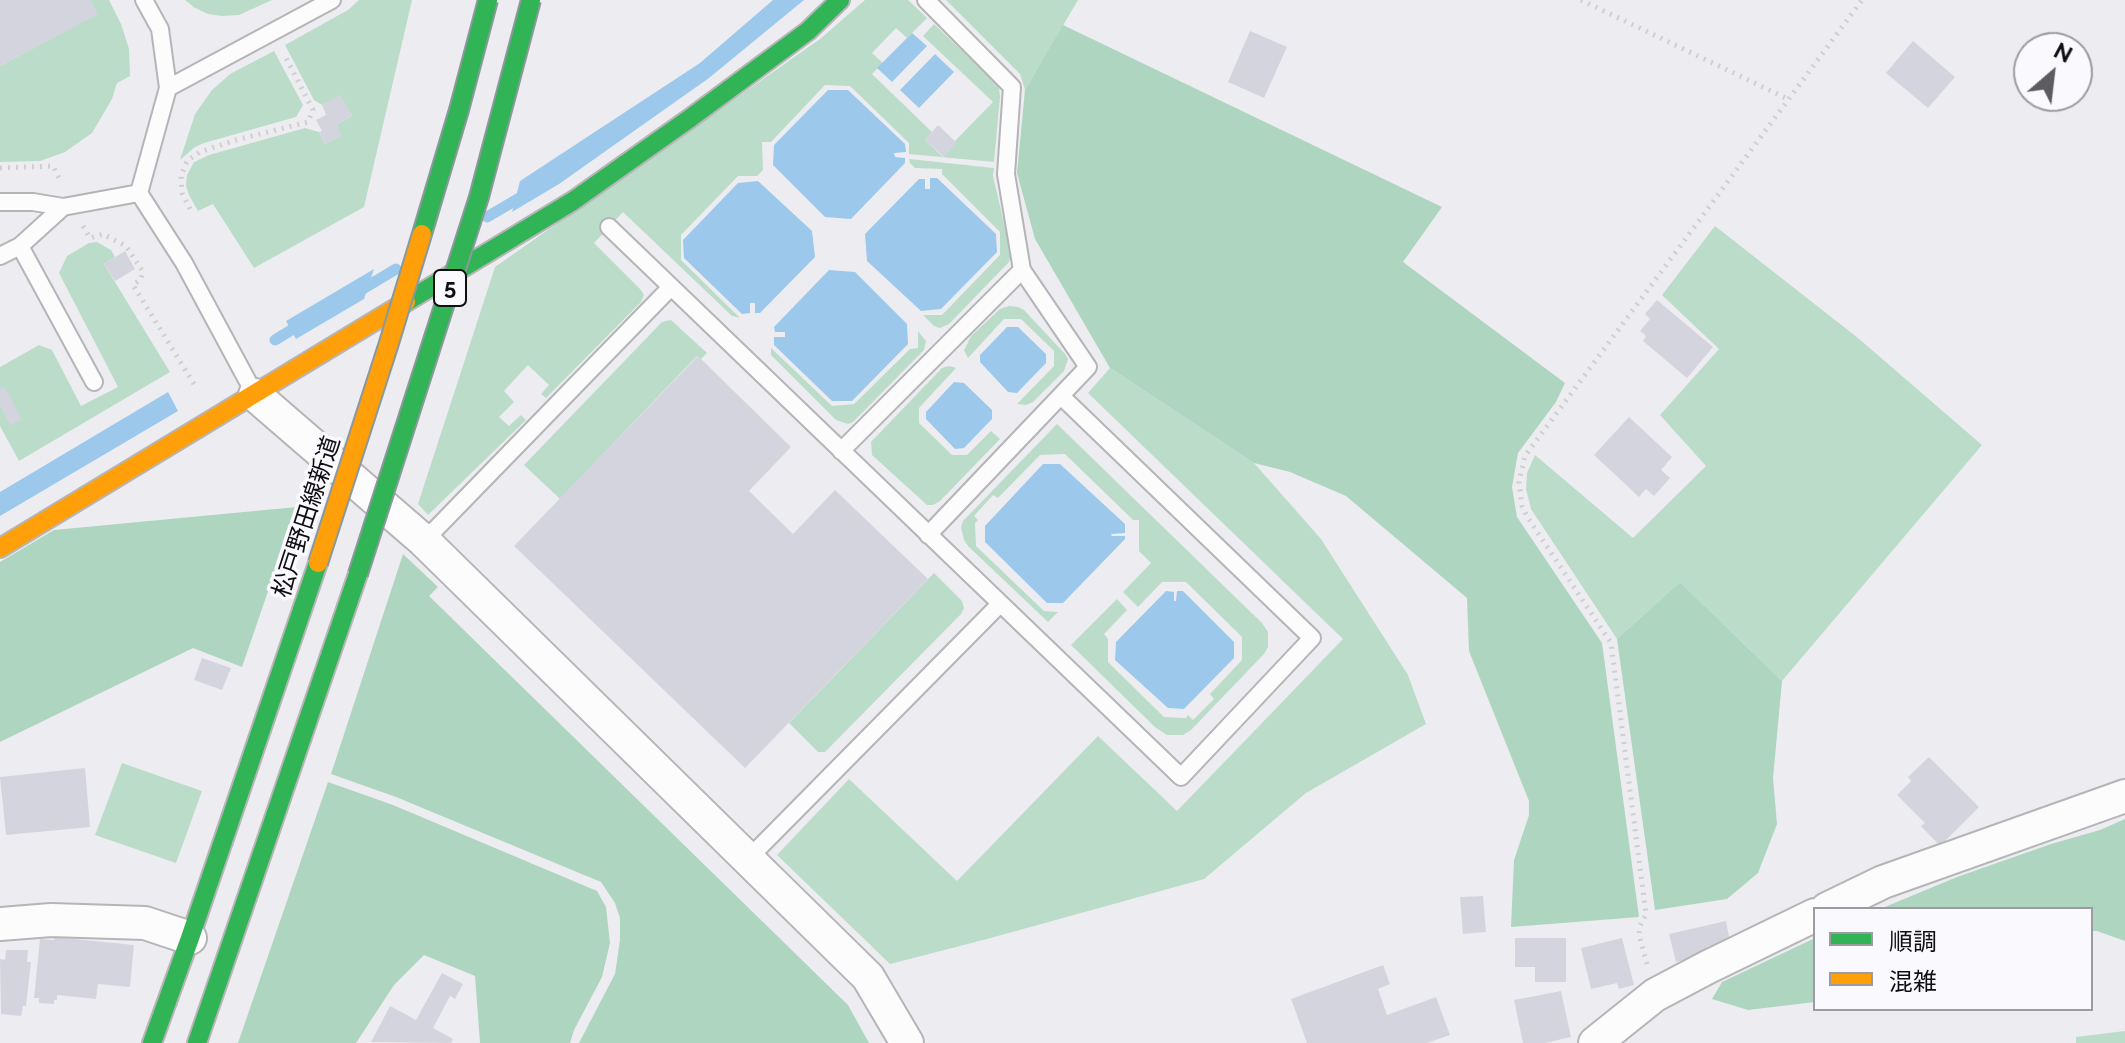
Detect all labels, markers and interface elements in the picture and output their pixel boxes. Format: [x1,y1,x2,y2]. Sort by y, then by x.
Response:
north arrow [2013,32,2093,112]
text: N [2050,37,2077,68]
road number: 5 [434,270,466,306]
street label: 松戸野田線新道 [267,433,347,601]
legend [1813,907,2093,1011]
text: 順調 [1889,927,1937,956]
text: 混雑 [1889,967,1937,996]

